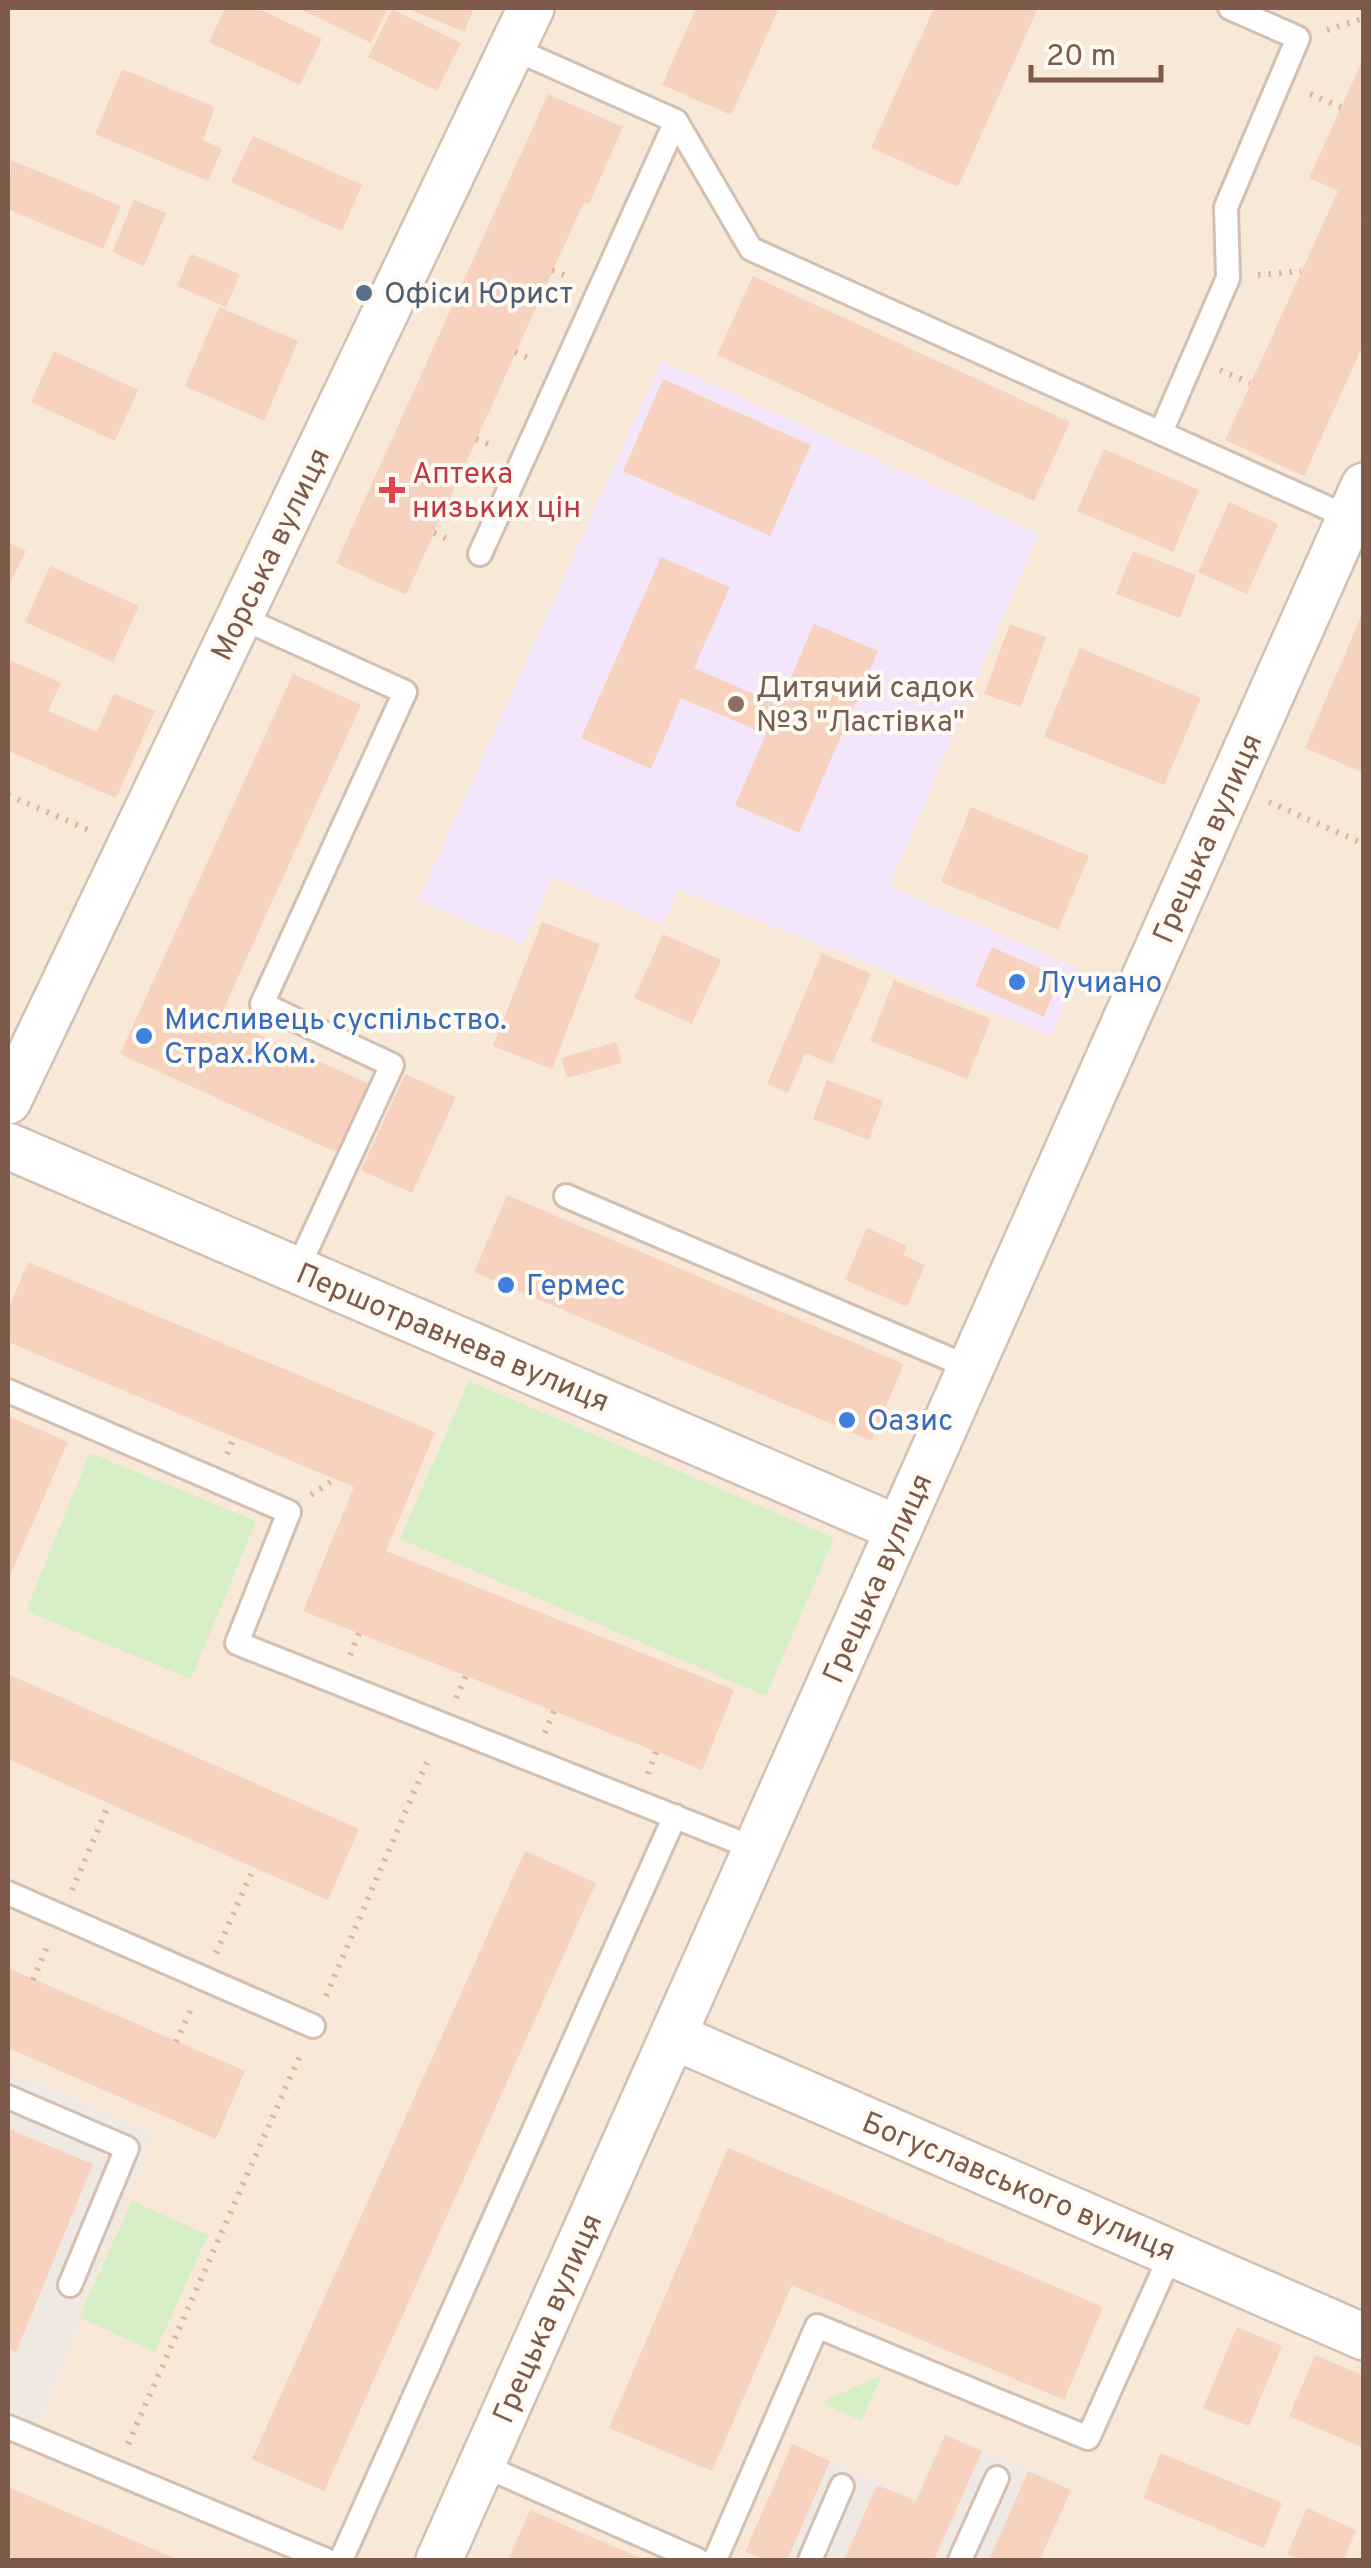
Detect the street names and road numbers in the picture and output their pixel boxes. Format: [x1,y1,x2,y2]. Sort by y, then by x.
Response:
street label: Морська вулиця [205,443,340,668]
street label: Грецька вулиця [1146,728,1272,950]
street label: Першотравнева вулиця [290,1257,614,1422]
street label: Грецька вулиця [816,1468,942,1690]
street label: Богуславського вулиця [856,2105,1180,2271]
street label: Грецька вулиця [486,2208,612,2430]

